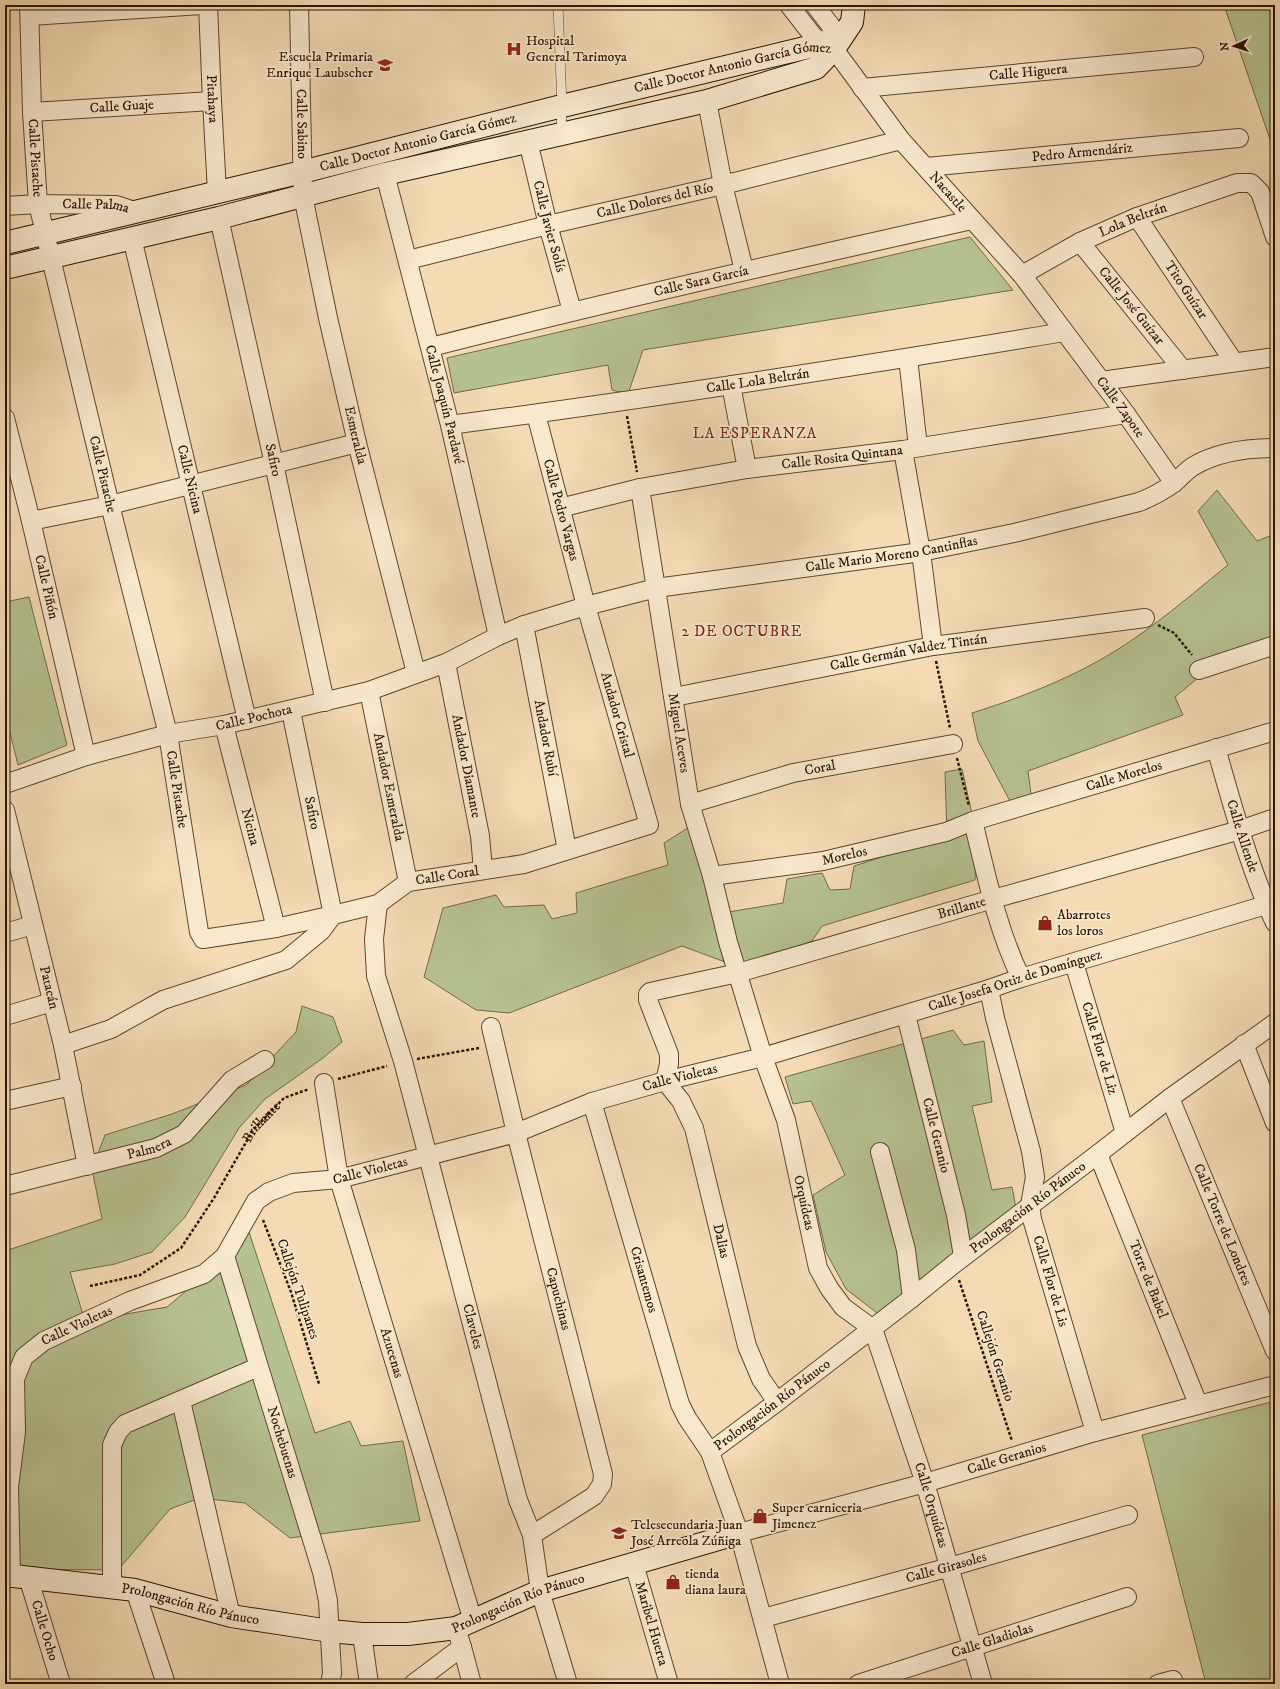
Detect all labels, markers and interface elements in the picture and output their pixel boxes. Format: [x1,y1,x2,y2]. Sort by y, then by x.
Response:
north arrow [1214,26,1254,66]
place label: Hospital General Tarimoya [526,32,627,66]
street label: Calle Doctor Antonio García Gómez [632,38,832,97]
hospital icon: Hospital General Tarimoya [505,40,523,58]
text: N [1218,42,1232,51]
place label: Escuela Primaria Enrique Laubscher [266,48,374,82]
school or university icon: Escuela Primaria Enrique Laubscher [376,56,394,74]
street label: Calle Higuera [988,60,1068,85]
street label: Pitahaya [202,75,222,123]
street label: Calle Sabino [292,89,311,159]
street label: Calle Guaje [89,96,155,117]
street label: Calle Doctor Antonio García Gómez [318,109,518,176]
street label: Calle Pistache [23,118,47,198]
street label: Pedro Armendáriz [1031,139,1134,166]
street label: Nacastle [925,168,971,216]
street label: Calle Dolores del Río [595,178,715,223]
street label: Calle Javier Solís [529,179,570,275]
street label: Calle Palma [62,195,132,218]
street label: Lola Beltrán [1096,198,1170,242]
street label: Tito Guízar [1160,258,1212,323]
street label: Calle Sara García [652,262,750,301]
street label: Calle José Guízar [1094,263,1169,349]
street label: Calle Joaquín Pardavé [421,343,468,466]
street label: Calle Lola Beltrán [705,364,811,398]
street label: Calle Zapote [1092,373,1149,441]
street label: Esmeralda [340,404,371,466]
district label: LA ESPERANZA [693,424,817,443]
street label: Calle Pistache [85,434,121,515]
street label: Calle Rosita Quintana [781,441,904,474]
street label: Safiro [261,442,285,478]
street label: Calle Nicina [173,443,206,515]
street label: Calle Pedro Vargas [539,457,583,563]
street label: Calle Mario Moreno Cantinflas [804,532,979,577]
street label: Calle Piñón [30,553,63,622]
district label: 2 DE OCTUBRE [682,622,803,641]
street label: Calle Germán Valdez Tintán [829,630,989,675]
street label: Andador Cristal [596,670,638,761]
street label: Miguel Aceves [664,692,694,774]
street label: Andador Rubí [529,698,562,779]
street label: Calle Pochota [214,700,294,735]
street label: Andador Diamante [447,713,485,820]
street label: Andador Esmeralda [369,731,408,843]
street label: Calle Pistache [162,749,192,830]
street label: Coral [803,756,838,780]
street label: Calle Morelos [1084,756,1164,796]
street label: Safiro [300,795,324,831]
street label: Calle Allende [1222,798,1263,875]
street label: Nicina [237,806,263,847]
street label: Morelos [820,842,869,870]
street label: Calle Coral [414,862,481,890]
street label: Brillante [935,892,988,924]
place label: Abarrotes los loros [1057,906,1111,940]
shop icon: Abarrotes los loros [1036,914,1054,932]
street label: Calle Josefa Ortiz de Domínguez [926,945,1104,1016]
street label: Patacán [35,964,63,1012]
street label: Calle Flor de Liz [1077,1000,1122,1097]
street label: Calle Violetas [640,1059,719,1096]
street label: Calle Geranio [918,1096,954,1175]
street label: Brillante [239,1098,285,1146]
street label: Palmera [125,1133,175,1164]
street label: Calle Violetas [332,1152,410,1189]
street label: Prolongación Río Pánuco [966,1157,1090,1258]
street label: Calle Torre de Londres [1189,1161,1256,1288]
street label: Orquídeas [789,1173,819,1232]
street label: Dalias [708,1222,734,1260]
street label: Calle Flor de Lis [1028,1233,1072,1329]
street label: Callejón Tulipanes [272,1237,324,1342]
street label: Torre de Babel [1124,1238,1172,1322]
street label: Crisantemos [626,1244,662,1315]
street label: Capuchinas [542,1266,575,1332]
street label: Calle Violetas [38,1301,116,1350]
street label: Claveles [458,1302,487,1351]
street label: Callejón Geranio [972,1308,1018,1404]
street label: Azucenas [376,1326,408,1381]
street label: Prolongación Río Pánuco [710,1355,834,1455]
street label: Nochebuenas [263,1404,302,1481]
street label: Calle Geranios [965,1438,1049,1479]
street label: Calle Orquídeas [910,1460,952,1550]
place label: Super carniceria Jimenez [770,1499,862,1533]
shop icon: Super carniceria Jimenez [751,1507,769,1525]
place label: Telesecundaria Juan José Arreola Zúñiga [629,1516,743,1550]
school or university icon: Telesecundaria Juan José Arreola Zúñiga [610,1524,628,1542]
street label: Calle Girasoles [904,1548,989,1588]
place label: tienda diana laura [685,1565,746,1599]
street label: Prolongación Río Pánuco [449,1569,587,1638]
shop icon: tienda diana laura [664,1573,682,1591]
street label: Prolongación Río Pánuco [120,1579,261,1629]
street label: Maribel Huerta [631,1579,672,1668]
street label: Calle Ocho [27,1598,62,1663]
street label: Calle Gladiolas [949,1619,1035,1662]

